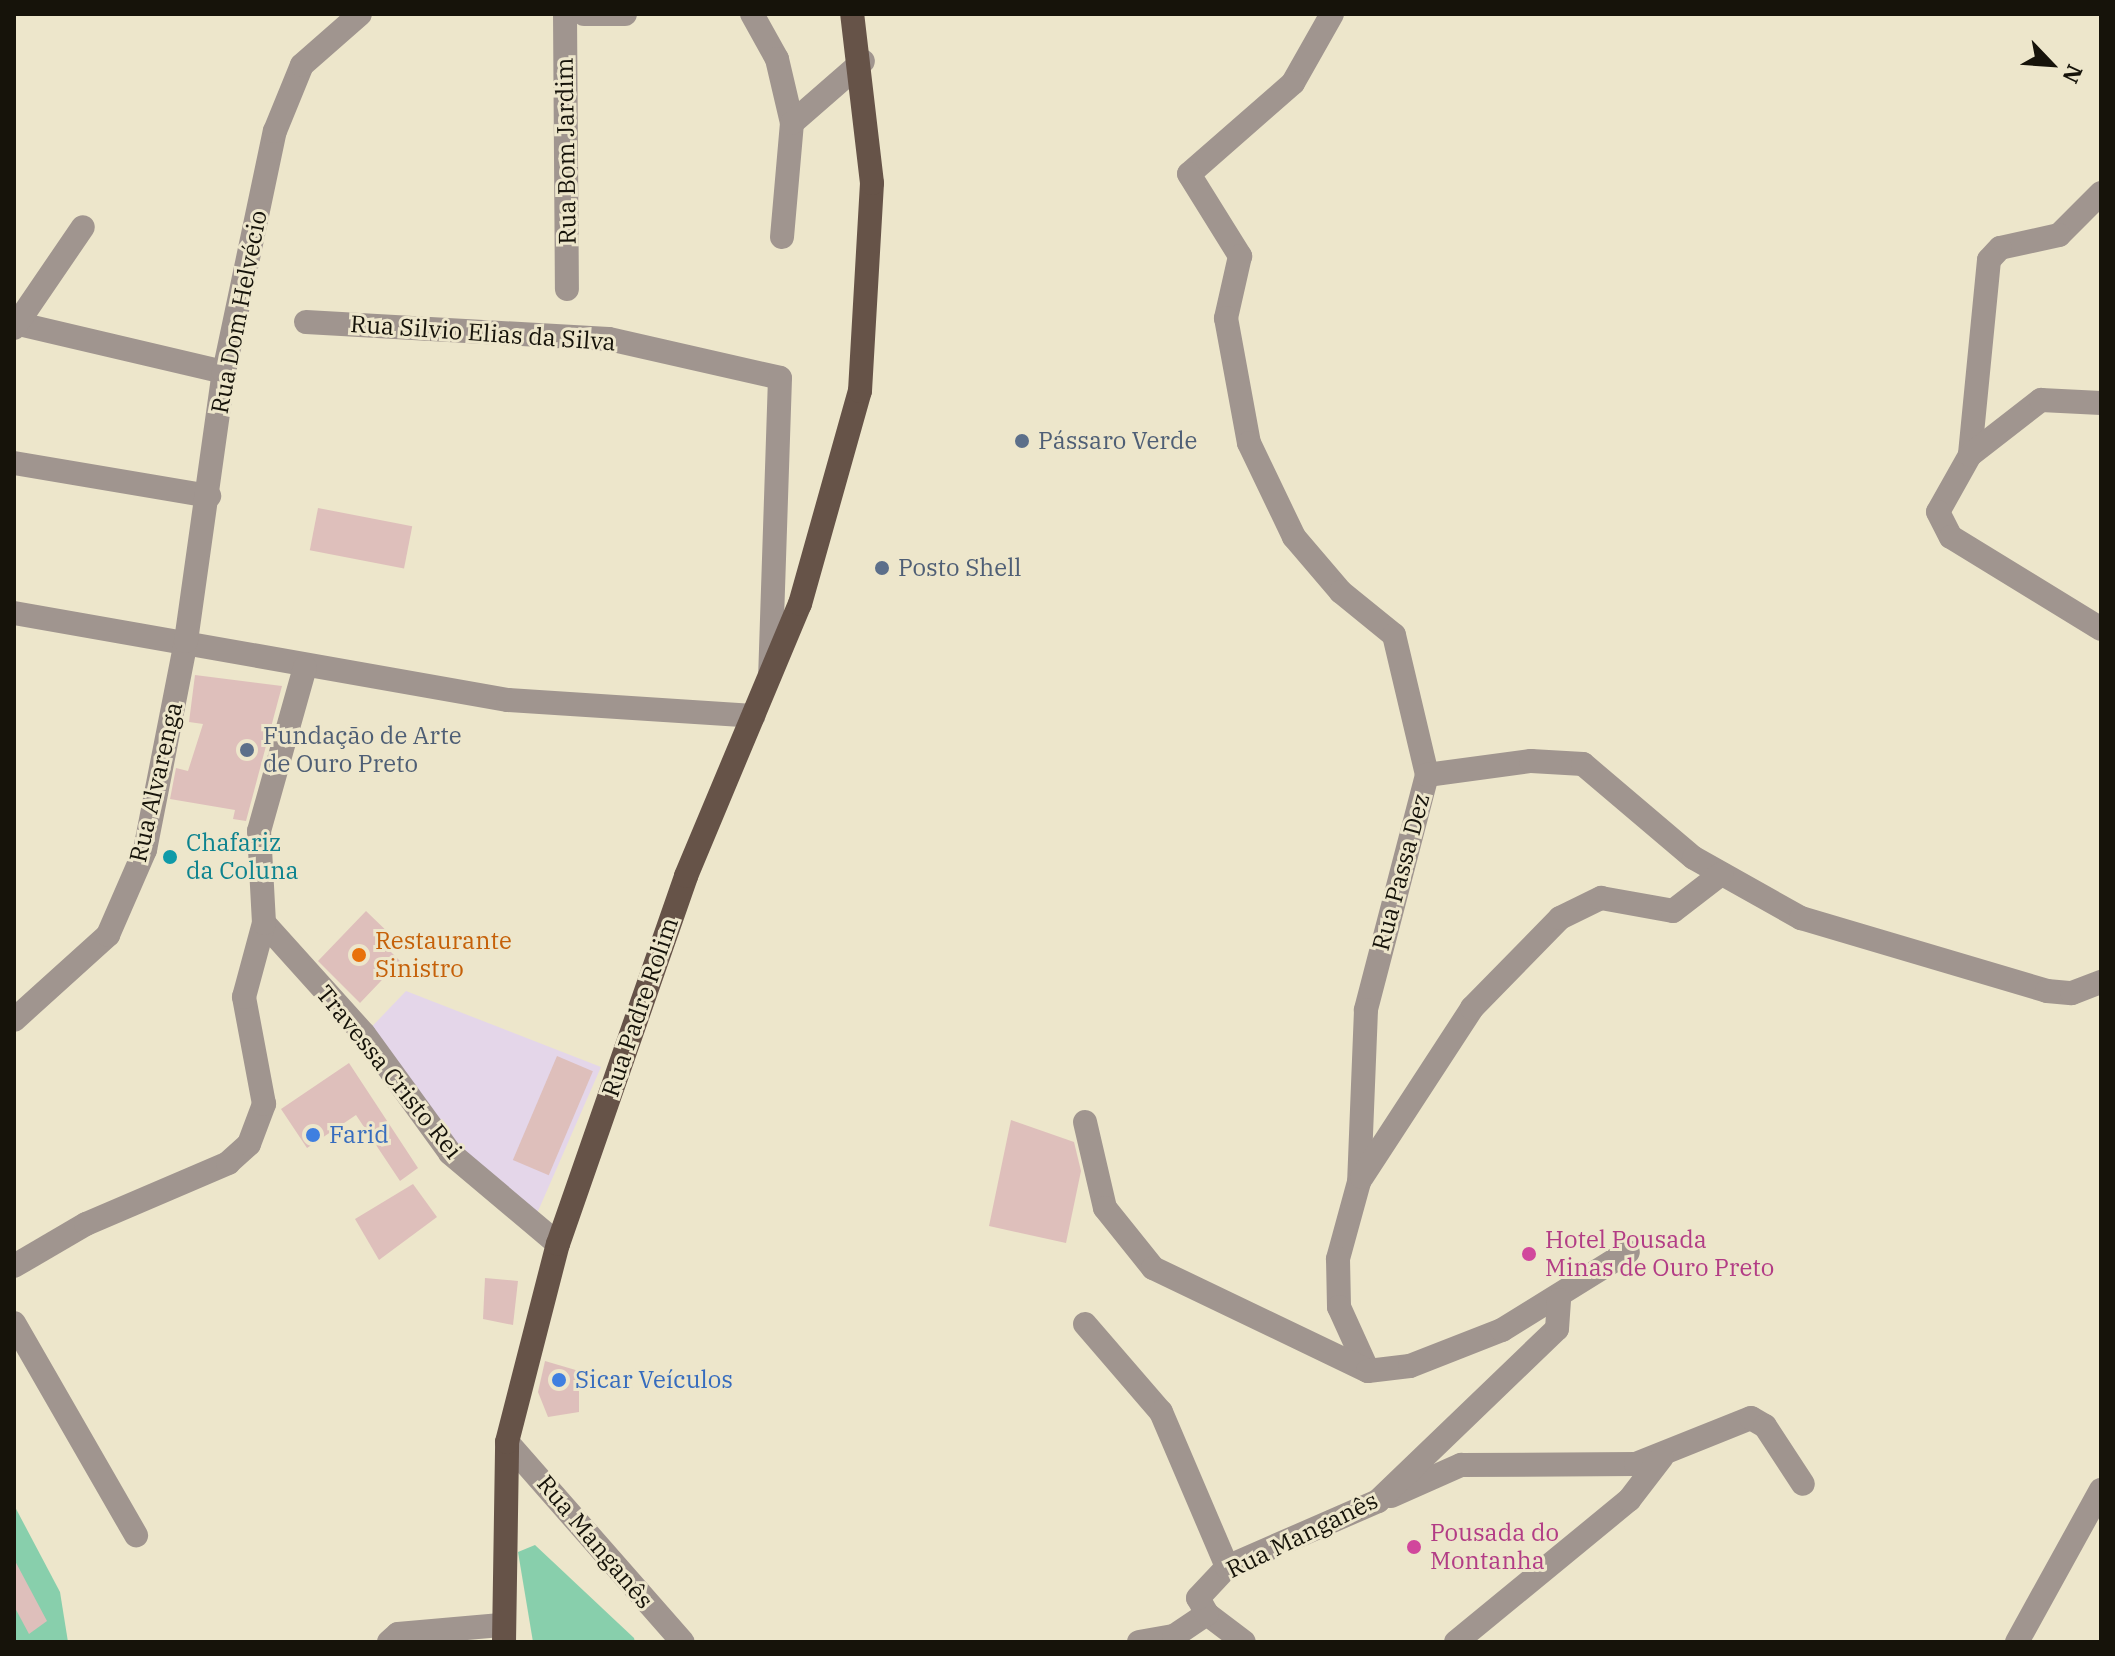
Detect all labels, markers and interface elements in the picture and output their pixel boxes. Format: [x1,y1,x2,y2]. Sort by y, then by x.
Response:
north arrow [2011,24,2091,104]
street label: Rua Bom Jardim [550,57,582,245]
text: N [2056,60,2090,88]
street label: Rua Dom Helvécio [205,208,273,416]
street label: Rua Silvio Elias da Silva [349,309,617,357]
place label: Pássaro Verde [1038,427,1197,455]
marker: Pássaro Verde [1013,432,1031,450]
place label: Posto Shell [898,554,1022,582]
marker: Posto Shell [873,559,891,577]
street label: Rua Alvarenga [124,699,188,865]
place label: Fundação de Arte de Ouro Preto [263,722,462,778]
marker: Fundação de Arte de Ouro Preto [238,741,256,759]
street label: Rua Passa Dez [1366,790,1436,954]
place label: Chafariz da Coluna [186,829,299,885]
marker: Chafariz da Coluna [161,848,179,866]
street label: Rua Padre Rolim [596,913,684,1101]
place label: Restaurante Sinistro [375,927,512,983]
marker: Restaurante Sinistro [350,946,368,964]
street label: Travessa Cristo Rei [310,979,468,1165]
place label: Farid [329,1121,389,1149]
marker: Farid [304,1126,322,1144]
place label: Hotel Pousada Minas de Ouro Preto [1545,1226,1774,1282]
marker: Hotel Pousada Minas de Ouro Preto [1520,1245,1538,1263]
place label: Sicar Veículos [575,1366,733,1394]
marker: Sicar Veículos [550,1371,568,1389]
street label: Rua Manganês [531,1470,659,1614]
street label: Rua Manganês [1222,1486,1382,1584]
place label: Pousada do Montanha [1430,1519,1559,1575]
marker: Pousada do Montanha [1405,1538,1423,1556]

